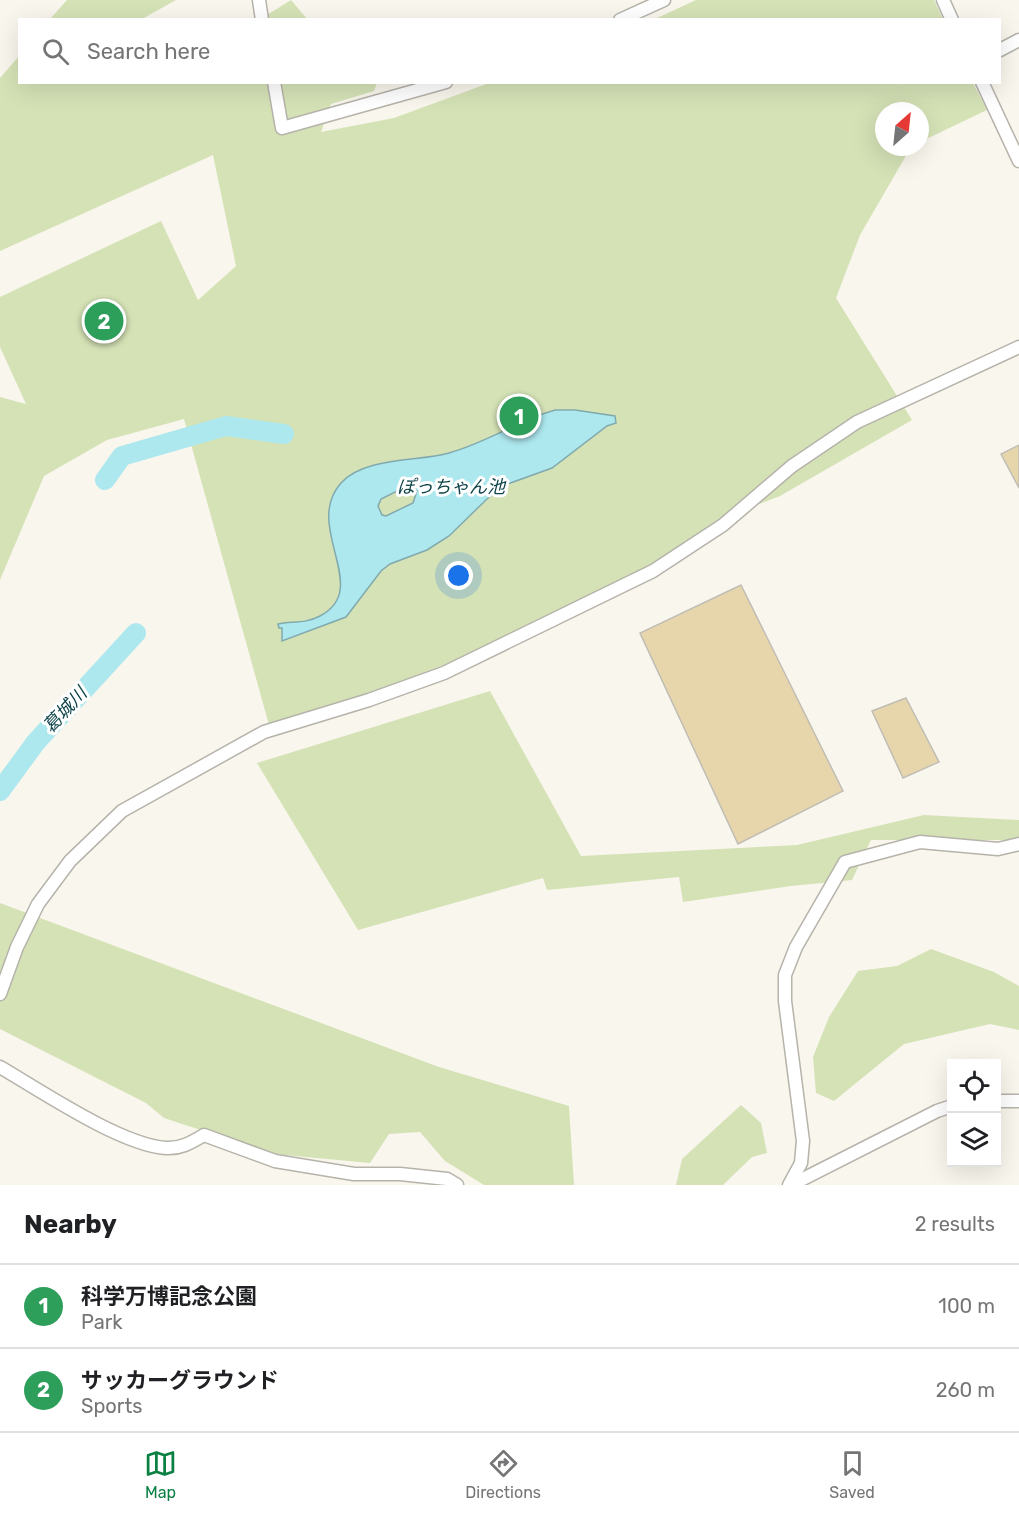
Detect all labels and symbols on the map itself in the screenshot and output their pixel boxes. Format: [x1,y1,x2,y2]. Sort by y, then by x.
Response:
north arrow [875,102,929,156]
pin: 2 [84,298,124,344]
pin: 1 [500,394,538,438]
water label: ぽっちゃん池 [397,476,507,498]
your location [444,561,473,590]
water label: 葛城川 [39,681,93,737]

